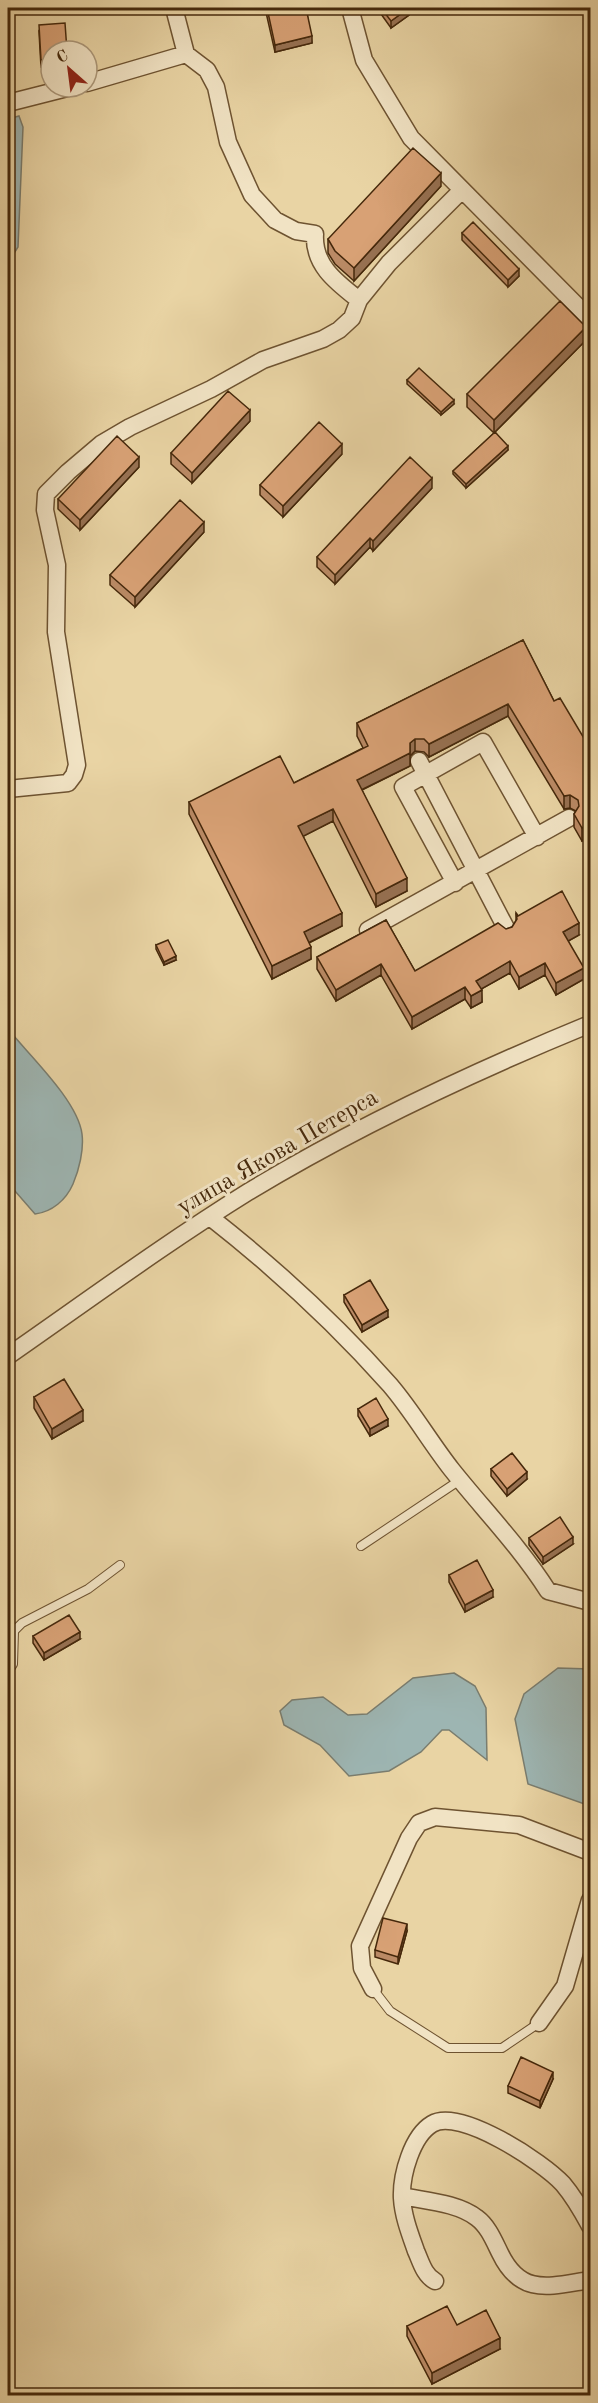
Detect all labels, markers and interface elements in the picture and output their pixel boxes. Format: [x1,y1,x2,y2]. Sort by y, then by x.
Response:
north arrow [39,39,99,99]
text: С [54,48,71,67]
street label: улица Якова Петерса [174,1086,383,1220]

